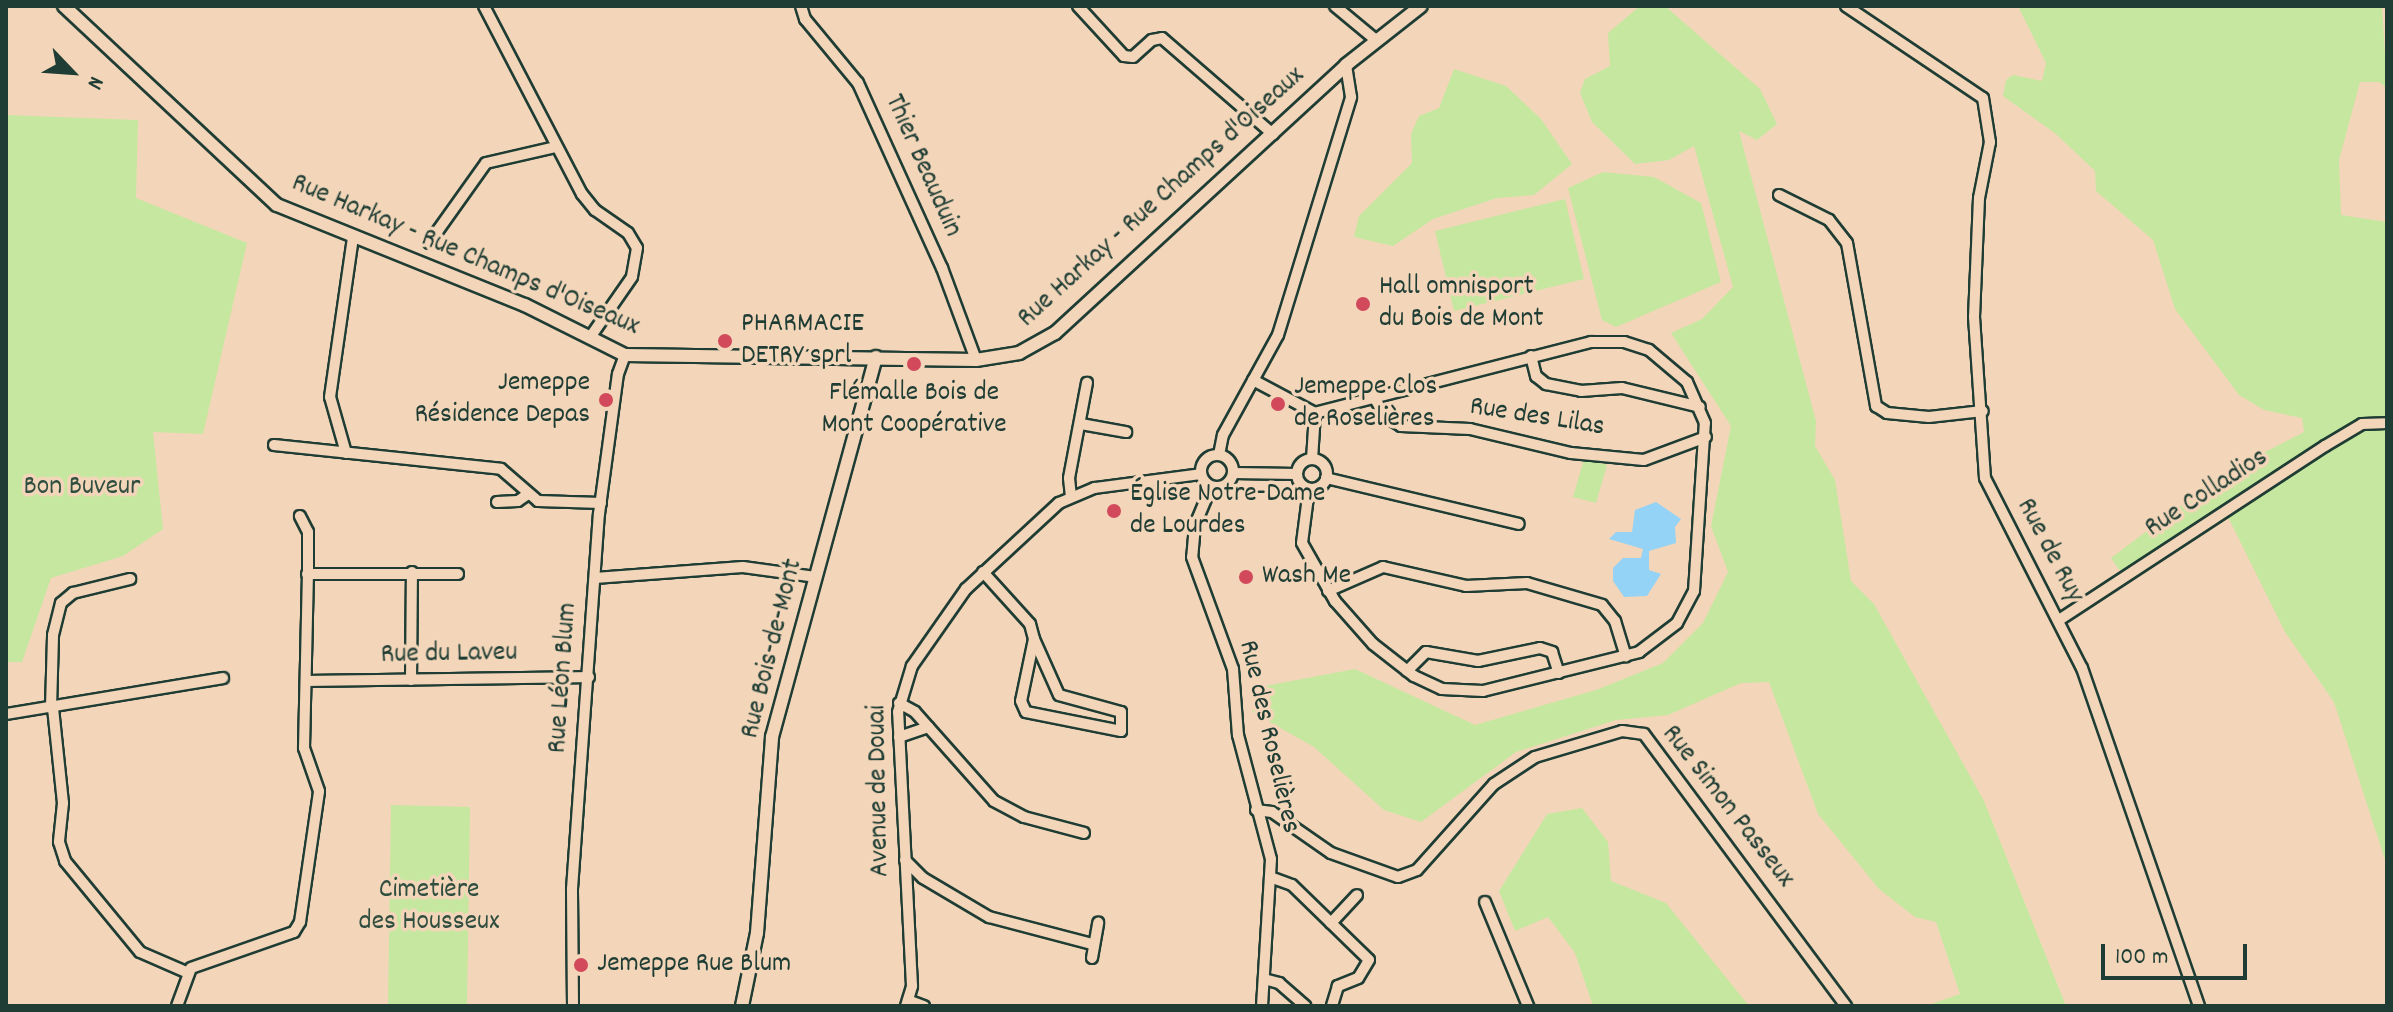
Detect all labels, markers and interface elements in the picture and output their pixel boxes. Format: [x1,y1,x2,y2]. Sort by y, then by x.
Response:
north arrow [32,32,112,112]
street label: Rue Harkay - Rue Champs d'Oiseaux [1012,60,1312,336]
text: N [78,71,111,94]
street label: Thier Beauduin [876,90,968,242]
street label: Rue Harkay - Rue Champs d'Oiseaux [286,167,644,345]
place label: Hall omnisport du Bois de Mont [1379,271,1544,337]
marker: Hall omnisport du Bois de Mont [1354,295,1372,313]
place label: PHARMACIE DETRY sprl [741,308,864,374]
marker: PHARMACIE DETRY sprl [716,332,734,350]
marker: Flémalle Bois de Mont Coopérative [905,355,923,373]
place label: Jemeppe Résidence Depas [414,367,590,433]
place label: Jemeppe Clos de Roselières [1294,371,1437,437]
place label: Flémalle Bois de Mont Coopérative [821,377,1007,443]
marker: Jemeppe Résidence Depas [597,391,615,409]
street label: Rue des Lilas [1467,391,1607,445]
marker: Jemeppe Clos de Roselières [1269,395,1287,413]
street label: Rue Colladios [2139,442,2275,546]
park label: Bon Buveur [24,471,140,505]
place label: Église Notre-Dame de Lourdes [1130,478,1325,544]
street label: Rue de Ruy [2008,493,2090,609]
marker: Église Notre-Dame de Lourdes [1105,502,1123,520]
street label: Rue Bois-de-Mont [734,556,812,742]
place label: Wash Me [1262,560,1351,594]
marker: Wash Me [1237,568,1255,586]
street label: Rue Léon Blum [542,602,586,754]
street label: Rue du Laveu [380,637,518,673]
street label: Rue des Roselières [1230,637,1306,837]
street label: Avenue de Douai [862,705,898,877]
street label: Rue Simon Passeux [1653,719,1801,895]
park label: Cimetière des Housseux [359,874,499,940]
scale bar [2105,928,2251,978]
text: 100 m [2115,941,2168,975]
place label: Jemeppe Rue Blum [597,948,791,982]
marker: Jemeppe Rue Blum [572,956,590,974]

